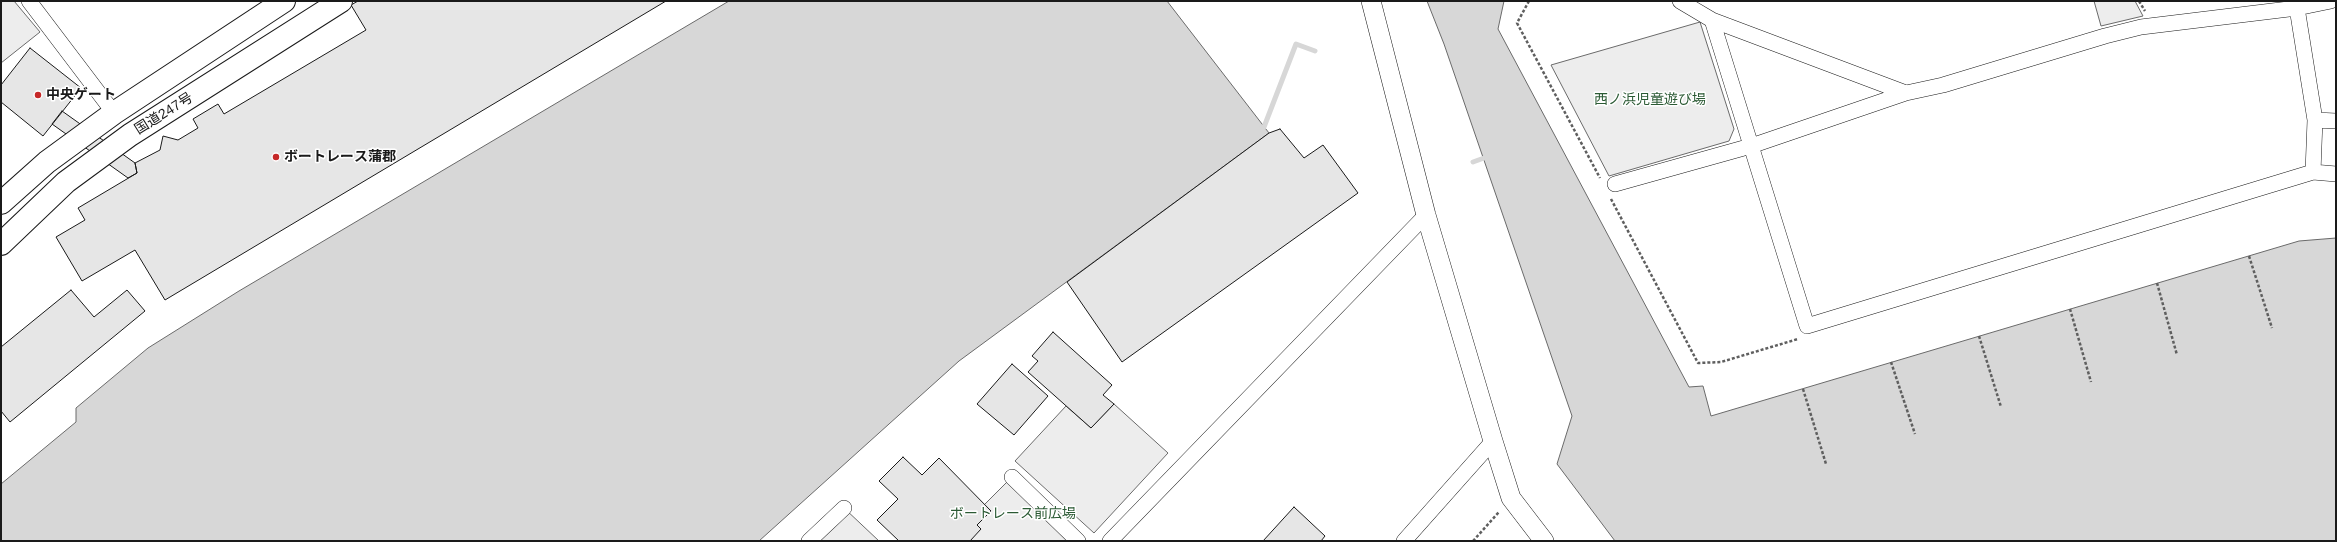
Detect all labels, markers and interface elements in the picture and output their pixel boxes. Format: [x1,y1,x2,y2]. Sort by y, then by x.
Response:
place label: 中央ゲート [46,87,116,103]
marker: 中央ゲート [33,90,43,100]
street label: 国道247号 [132,90,196,138]
park label: 西ノ浜児童遊び場 [1594,92,1706,108]
place label: ボートレース蒲郡 [284,149,396,165]
marker: ボートレース蒲郡 [271,152,281,162]
park label: ボートレース前広場 [950,506,1076,522]

